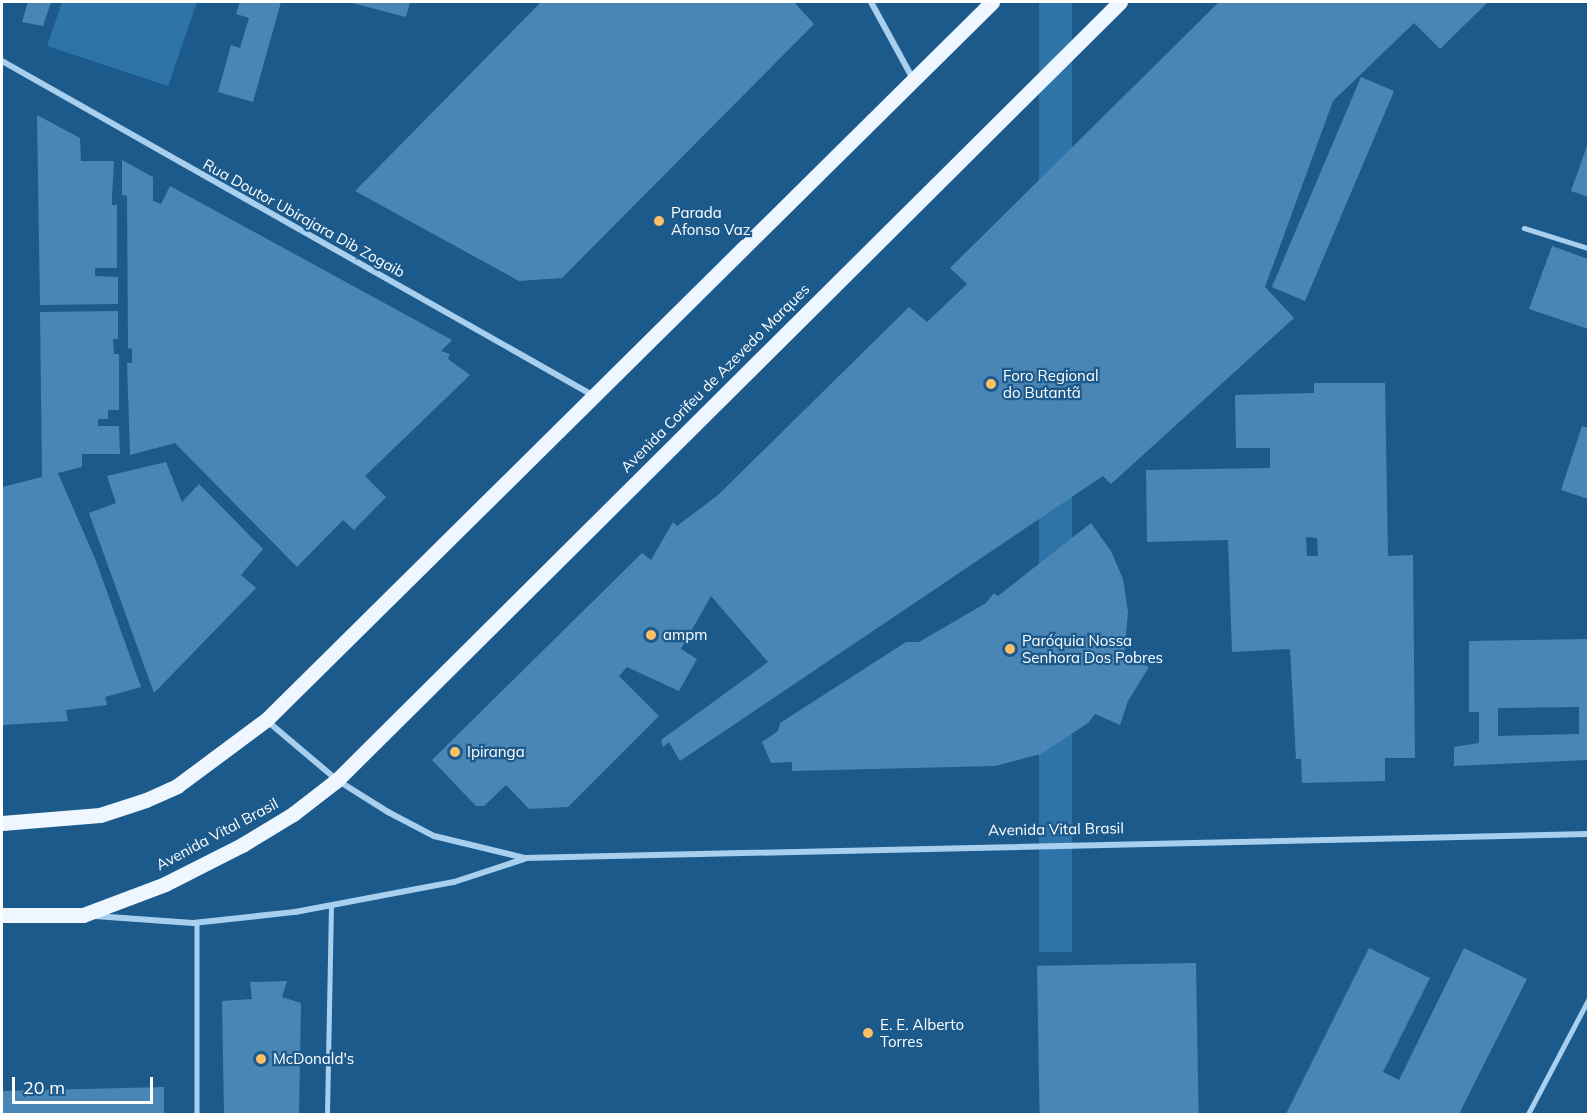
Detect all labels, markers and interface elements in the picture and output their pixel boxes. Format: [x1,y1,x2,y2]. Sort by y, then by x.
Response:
street label: Rua Doutor Ubirajara Dib Zogaib [200,155,408,281]
place label: Parada Afonso Vaz [671,203,750,238]
marker: Parada Afonso Vaz [652,214,666,228]
street label: Avenida Corifeu de Azevedo Marques [617,280,813,476]
place label: Foro Regional do Butantã [1003,366,1098,401]
marker: Foro Regional do Butantã [984,377,998,391]
place label: ampm [663,626,707,644]
marker: ampm [644,628,658,642]
place label: Paróquia Nossa Senhora Dos Pobres [1022,631,1163,666]
marker: Paróquia Nossa Senhora Dos Pobres [1003,642,1017,656]
place label: Ipiranga [467,743,525,761]
marker: Ipiranga [448,745,462,759]
street label: Avenida Vital Brasil [153,794,281,874]
street label: Avenida Vital Brasil [988,819,1124,839]
place label: E. E. Alberto Torres [880,1015,964,1050]
marker: E. E. Alberto Torres [861,1026,875,1040]
place label: McDonald's [273,1050,354,1068]
marker: McDonald's [254,1052,268,1066]
scale bar [15,1065,156,1103]
text: 20 m [23,1076,65,1099]

